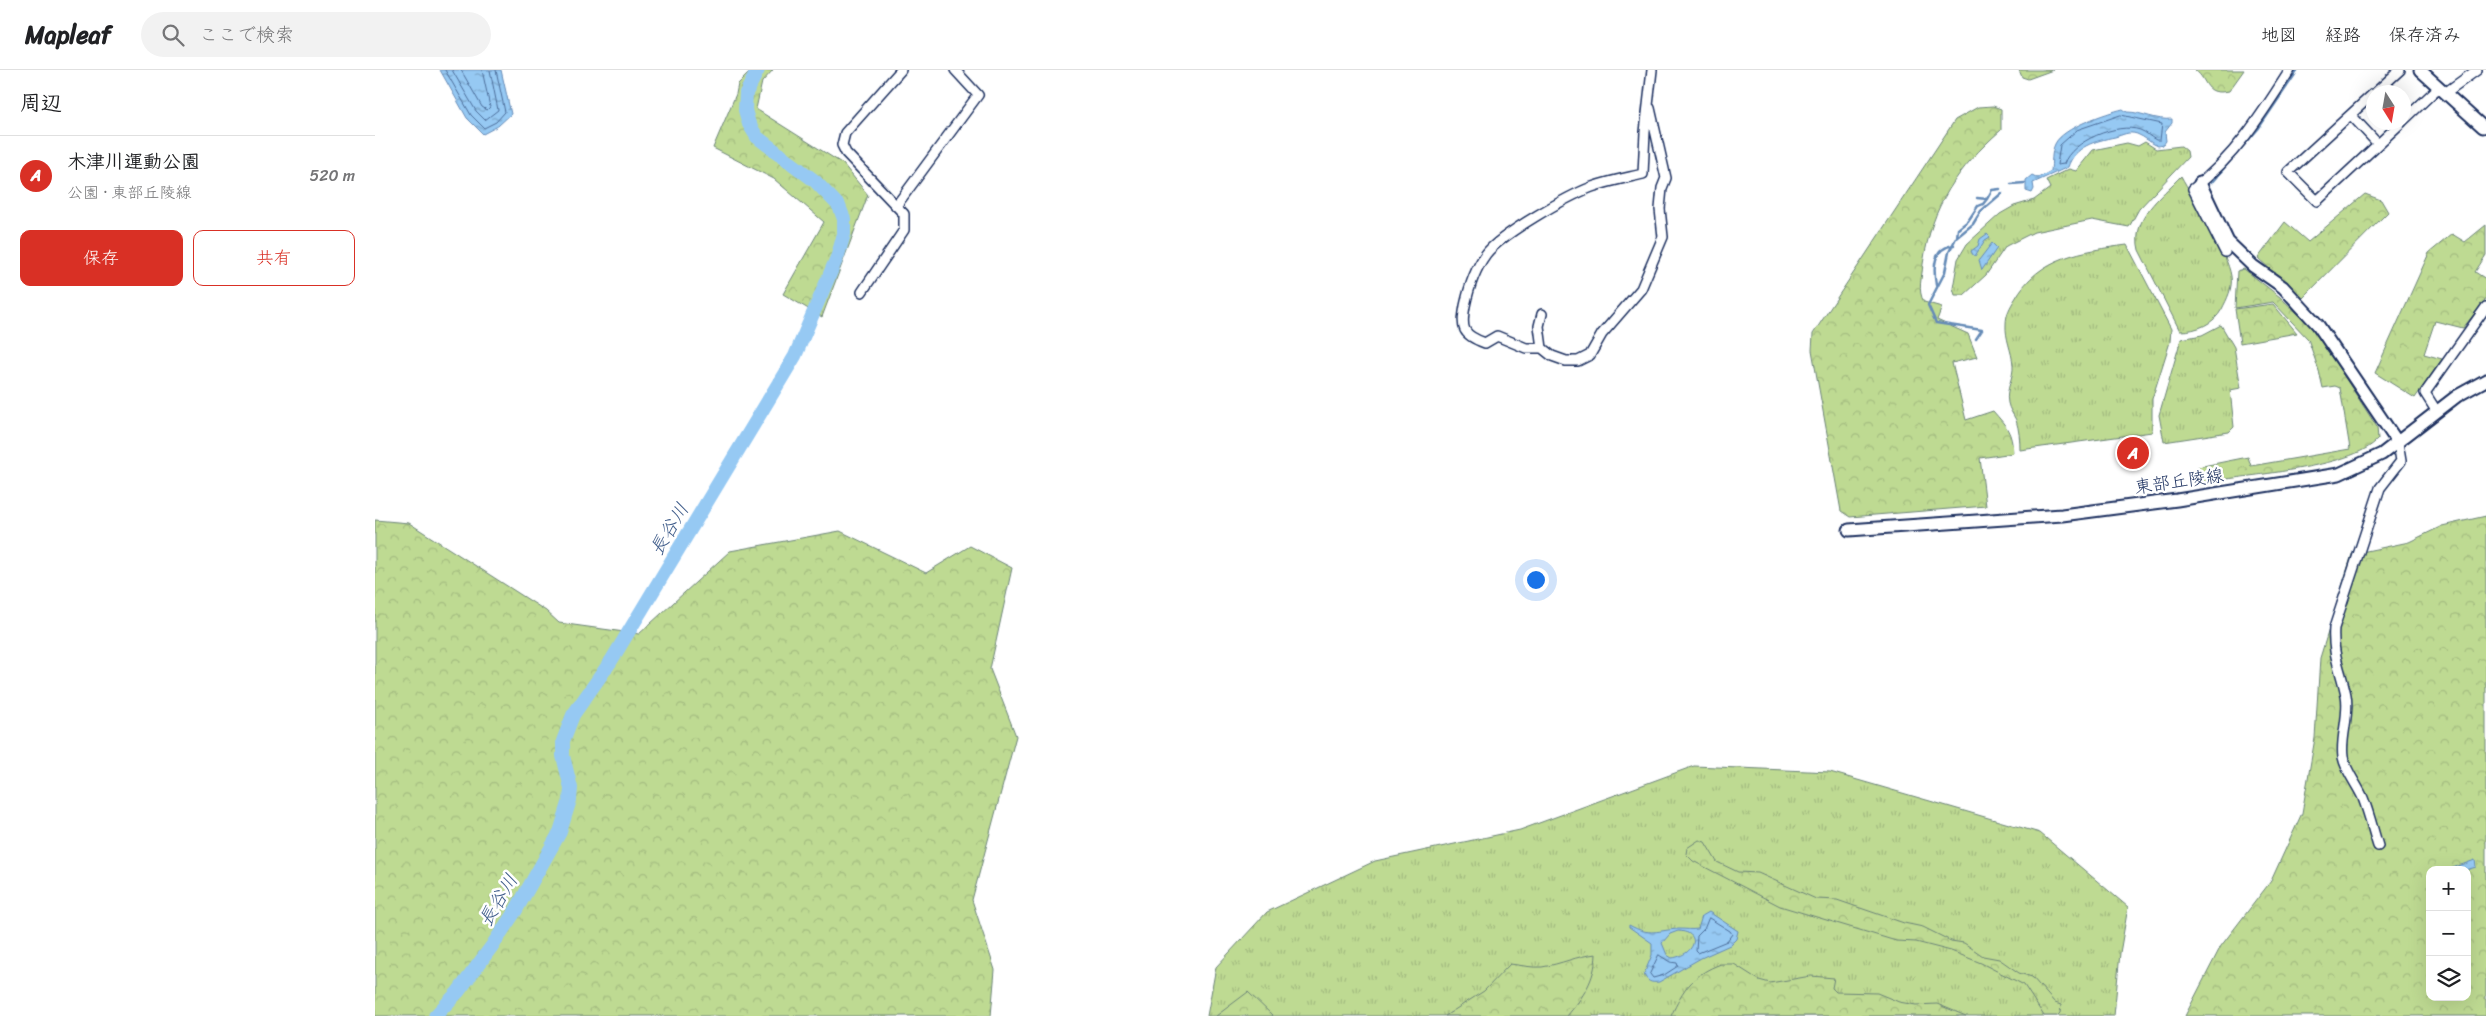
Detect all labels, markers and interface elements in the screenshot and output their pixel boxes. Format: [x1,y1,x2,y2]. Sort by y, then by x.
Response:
search box [141,12,491,57]
text: Mapleaf [25,14,111,56]
text: ここで検索 [199,18,294,51]
text: 地図 [2261,19,2297,51]
text: 経路 [2325,19,2361,51]
text: 保存済み [2389,19,2461,51]
icon: search [159,21,187,49]
text: 周辺 [20,84,62,122]
north arrow [2366,85,2411,130]
text: 木津川運動公園 [67,145,200,178]
text: A [31,161,41,190]
text: 520 m [309,161,355,190]
text: 公園 · 東部丘陵線 [67,178,192,207]
button: 保存 [20,230,183,286]
button: 共有 [193,230,355,286]
pin: A [2117,434,2149,472]
street label: 東部丘陵線 [2132,459,2226,503]
water label: 長谷川 [640,496,698,562]
your location [1523,567,1549,593]
map controls [2426,866,2471,1001]
button: + [2426,866,2471,911]
water label: 長谷川 [469,867,527,933]
button: − [2426,911,2471,956]
button: layers [2426,956,2471,1001]

